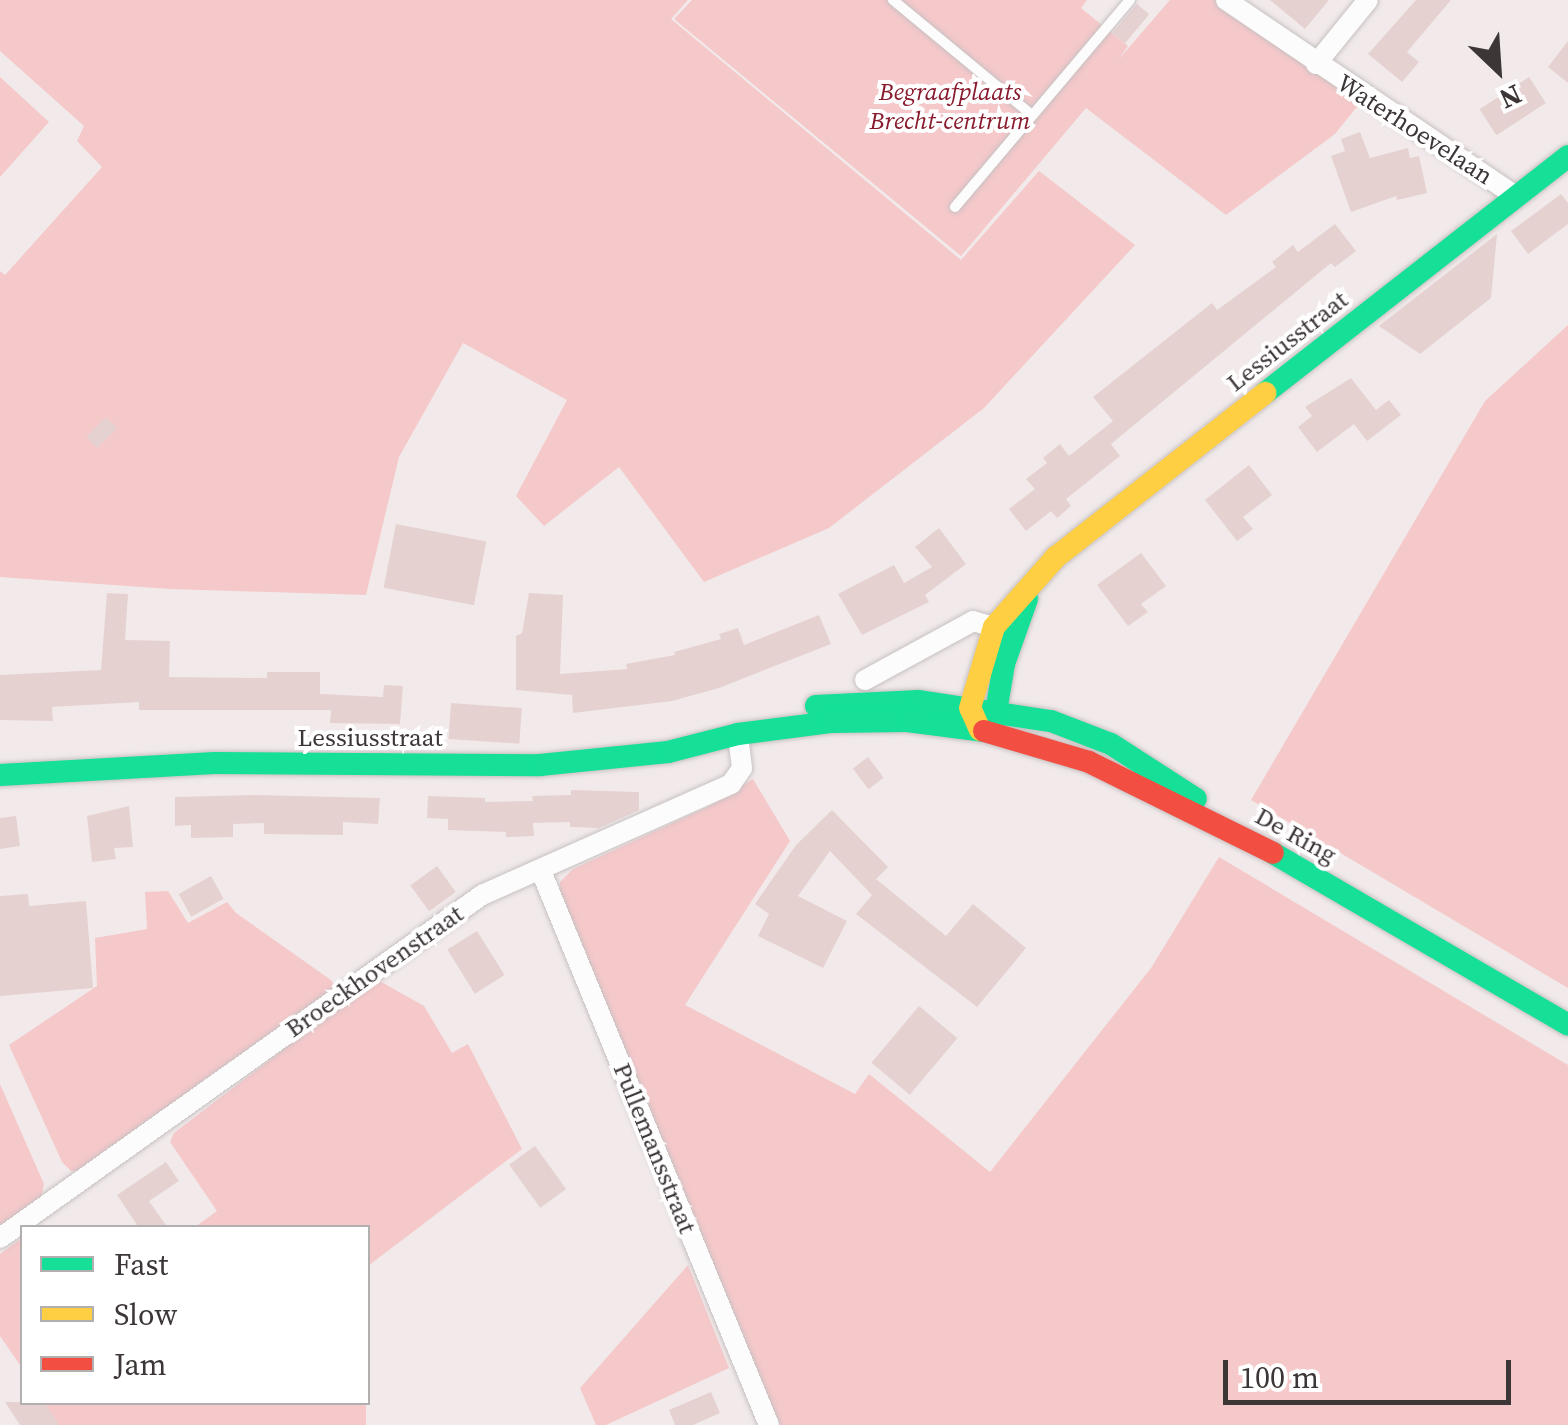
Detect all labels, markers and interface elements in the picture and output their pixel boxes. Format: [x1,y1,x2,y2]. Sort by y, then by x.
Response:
north arrow [1448,20,1548,120]
street label: Waterhoevelaan [1331,67,1499,191]
text: N [1493,76,1528,119]
park label: Begraafplaats Brecht-centrum [870,77,1030,136]
street label: Lessiusstraat [1221,285,1353,397]
street label: Lessiusstraat [297,722,443,752]
street label: De Ring [1250,801,1342,869]
street label: Broeckhovenstraat [279,899,469,1043]
street label: Pullemansstraat [607,1059,703,1237]
legend [20,1225,370,1405]
text: Fast [114,1244,168,1285]
text: Slow [114,1294,177,1335]
scale bar [1228,1340,1516,1402]
text: Jam [114,1344,167,1385]
text: 100 m [1240,1357,1319,1398]

